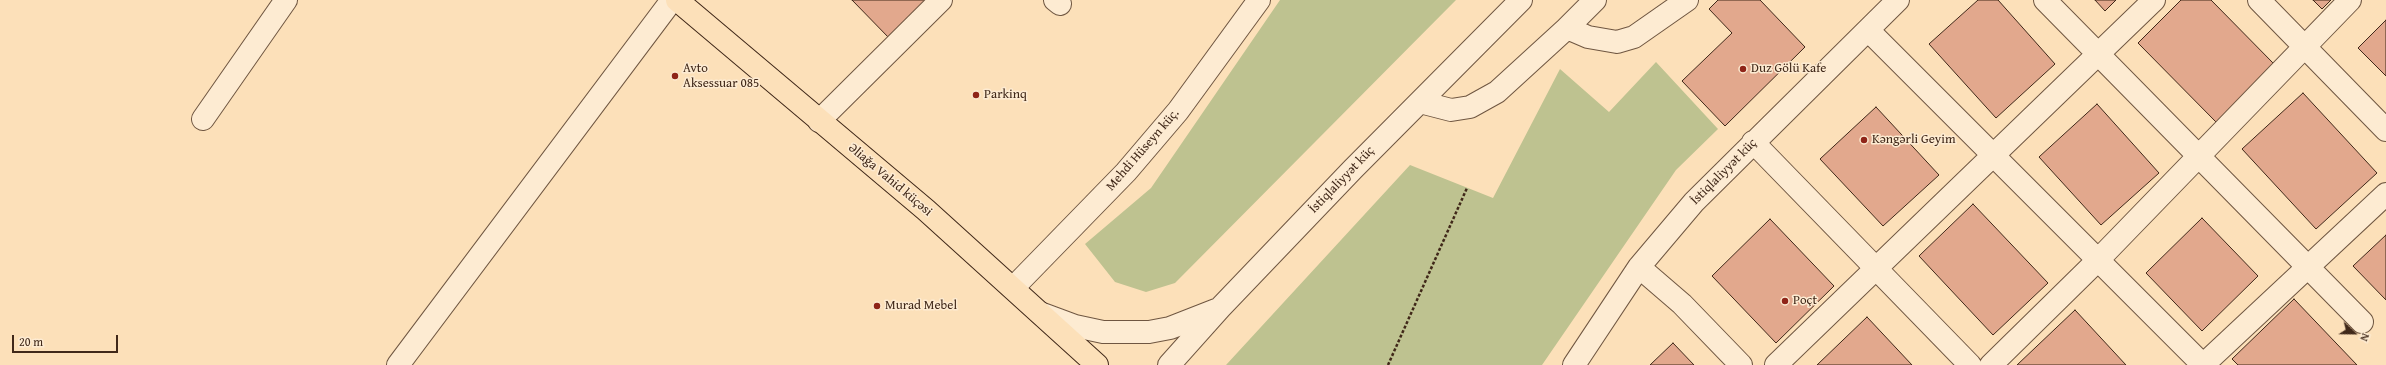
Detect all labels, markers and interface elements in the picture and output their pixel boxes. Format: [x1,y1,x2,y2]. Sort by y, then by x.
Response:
place label: Avto Aksessuar 085 [683,61,759,92]
place label: Duz Gölü Kafe [1751,61,1826,77]
marker: Duz Gölü Kafe [1738,64,1748,74]
marker: Avto Aksessuar 085 [670,71,680,81]
place label: Parkinq [984,87,1027,103]
marker: Parkinq [971,90,981,100]
street label: Mehdi Hüseyn küç. [1103,106,1183,194]
place label: Kəngərli Geyim [1872,132,1956,148]
marker: Kəngərli Geyim [1859,135,1869,145]
street label: İstiqlaliyyət küç [1688,136,1760,208]
street label: Əliağa Vahid küçəsi [845,140,935,220]
street label: İstiqlaliyyət küç [1306,143,1378,217]
place label: Poçt [1793,293,1817,309]
marker: Poçt [1780,296,1790,306]
place label: Murad Mebel [885,298,957,314]
marker: Murad Mebel [872,301,882,311]
north arrow [2334,313,2374,353]
scale bar [14,327,120,353]
text: N [2356,331,2374,344]
text: 20 m [19,333,43,350]

